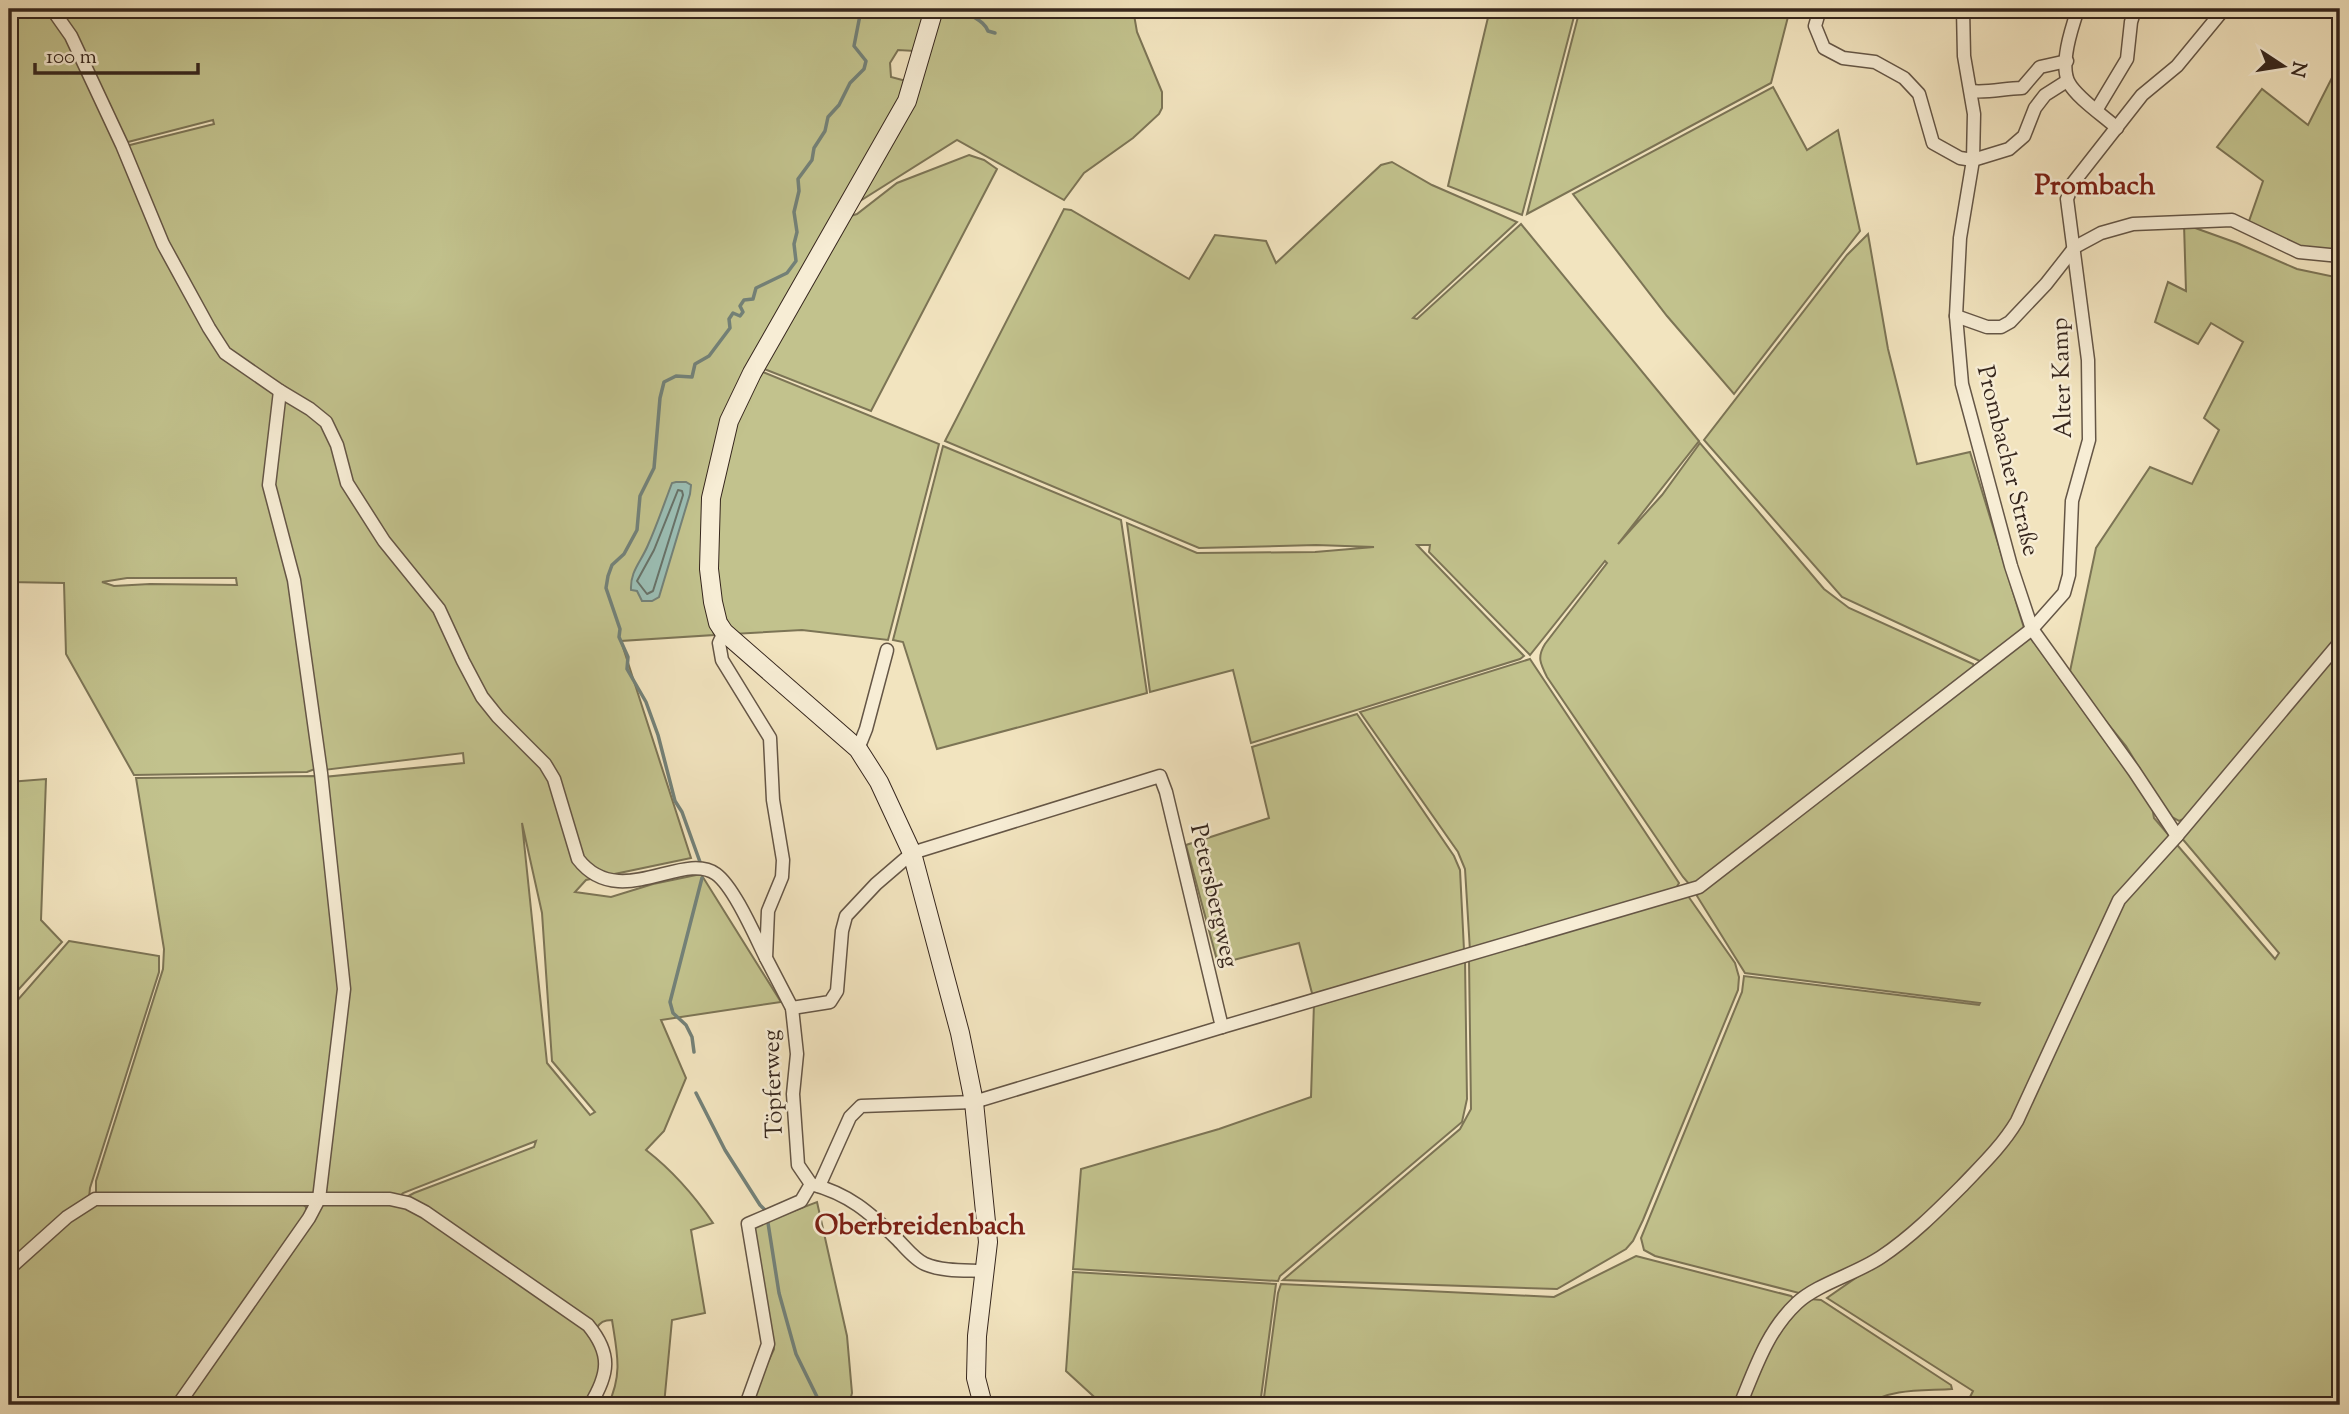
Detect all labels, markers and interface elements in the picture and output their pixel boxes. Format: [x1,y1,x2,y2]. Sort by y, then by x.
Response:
scale bar [35,32,198,76]
north arrow [2248,32,2318,102]
text: 100 m [46,43,97,73]
text: N [2282,59,2312,79]
district label: Prombach [2035,167,2156,207]
street label: Alter Kamp [2044,317,2082,439]
street label: Prombacher Straße [1967,362,2047,560]
street label: Petersbergweg [1180,821,1246,971]
street label: Töpferweg [755,1029,793,1139]
district label: Oberbreidenbach [815,1207,1026,1247]

